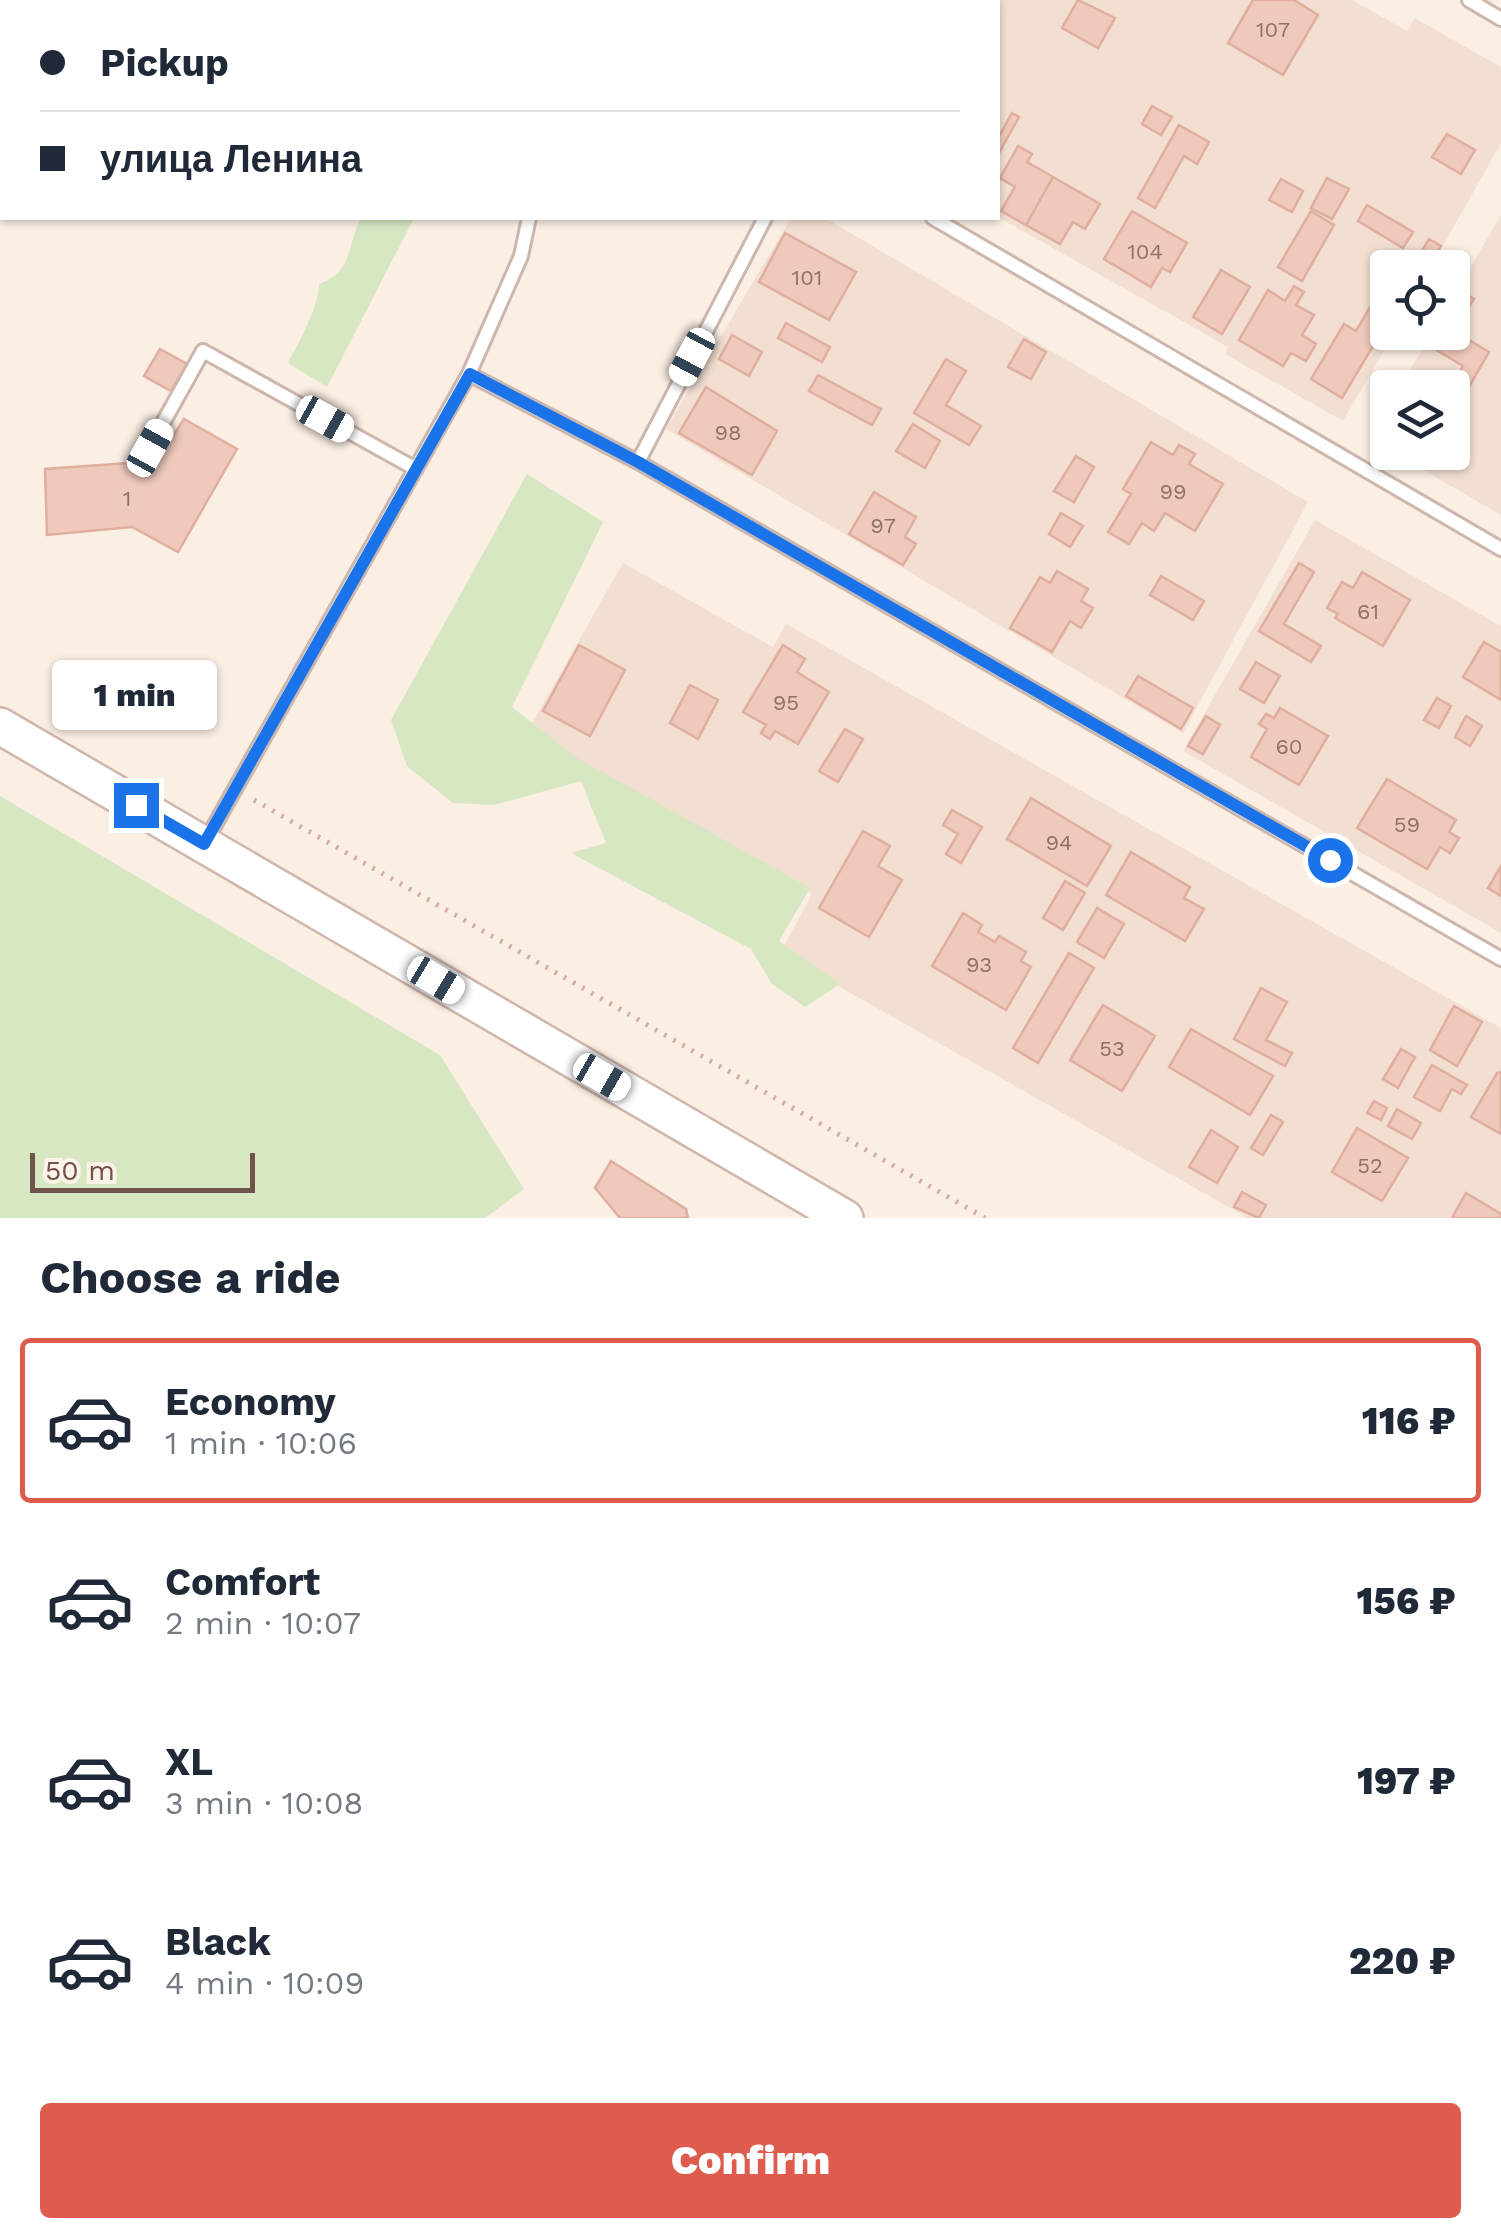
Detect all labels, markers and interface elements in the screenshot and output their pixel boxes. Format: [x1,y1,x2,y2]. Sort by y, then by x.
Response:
house number: 107 [1256,17,1290,42]
text: Pickup [100,41,229,85]
text: улица Ленина [100,137,362,181]
house number: 104 [1127,239,1163,264]
map controls [1370,250,1470,470]
button: locate [1370,250,1470,350]
house number: 101 [792,265,822,290]
car [665,323,719,391]
button: layers [1370,370,1470,470]
car [291,391,359,447]
car [122,414,178,482]
house number: 98 [714,420,742,445]
house number: 99 [1159,479,1187,504]
house number: 1 [123,486,131,511]
house number: 97 [870,513,896,538]
house number: 61 [1357,599,1379,624]
callout: 1 min [54,660,218,730]
text: 1 min [93,676,176,714]
house number: 95 [773,690,799,715]
house number: 60 [1275,734,1303,759]
route end [114,783,159,828]
house number: 59 [1394,812,1420,837]
house number: 94 [1045,830,1073,855]
route start [1308,838,1353,883]
car [403,952,469,1008]
house number: 93 [966,952,992,977]
house number: 53 [1099,1036,1125,1061]
car [569,1049,635,1105]
scale bar [30,1148,255,1192]
house number: 52 [1357,1153,1383,1178]
text: 50 m [45,1154,115,1187]
text: Choose a ride [40,1251,340,1304]
icon: car [45,1376,135,1466]
text: Economy [165,1380,336,1424]
text: 116 ₽ [1362,1399,1456,1443]
text: 1 min · 10:06 [165,1424,357,1462]
icon: car [45,1556,135,1646]
text: Comfort [165,1560,320,1604]
text: 156 ₽ [1357,1579,1456,1623]
text: 2 min · 10:07 [165,1604,361,1642]
icon: car [45,1736,135,1826]
text: XL [165,1740,213,1784]
text: 197 ₽ [1357,1759,1456,1803]
text: 3 min · 10:08 [165,1784,363,1822]
icon: car [45,1916,135,2006]
text: Black [165,1920,271,1964]
text: 220 ₽ [1349,1939,1456,1983]
text: 4 min · 10:09 [165,1964,364,2002]
button: Confirm [40,2103,1461,2218]

